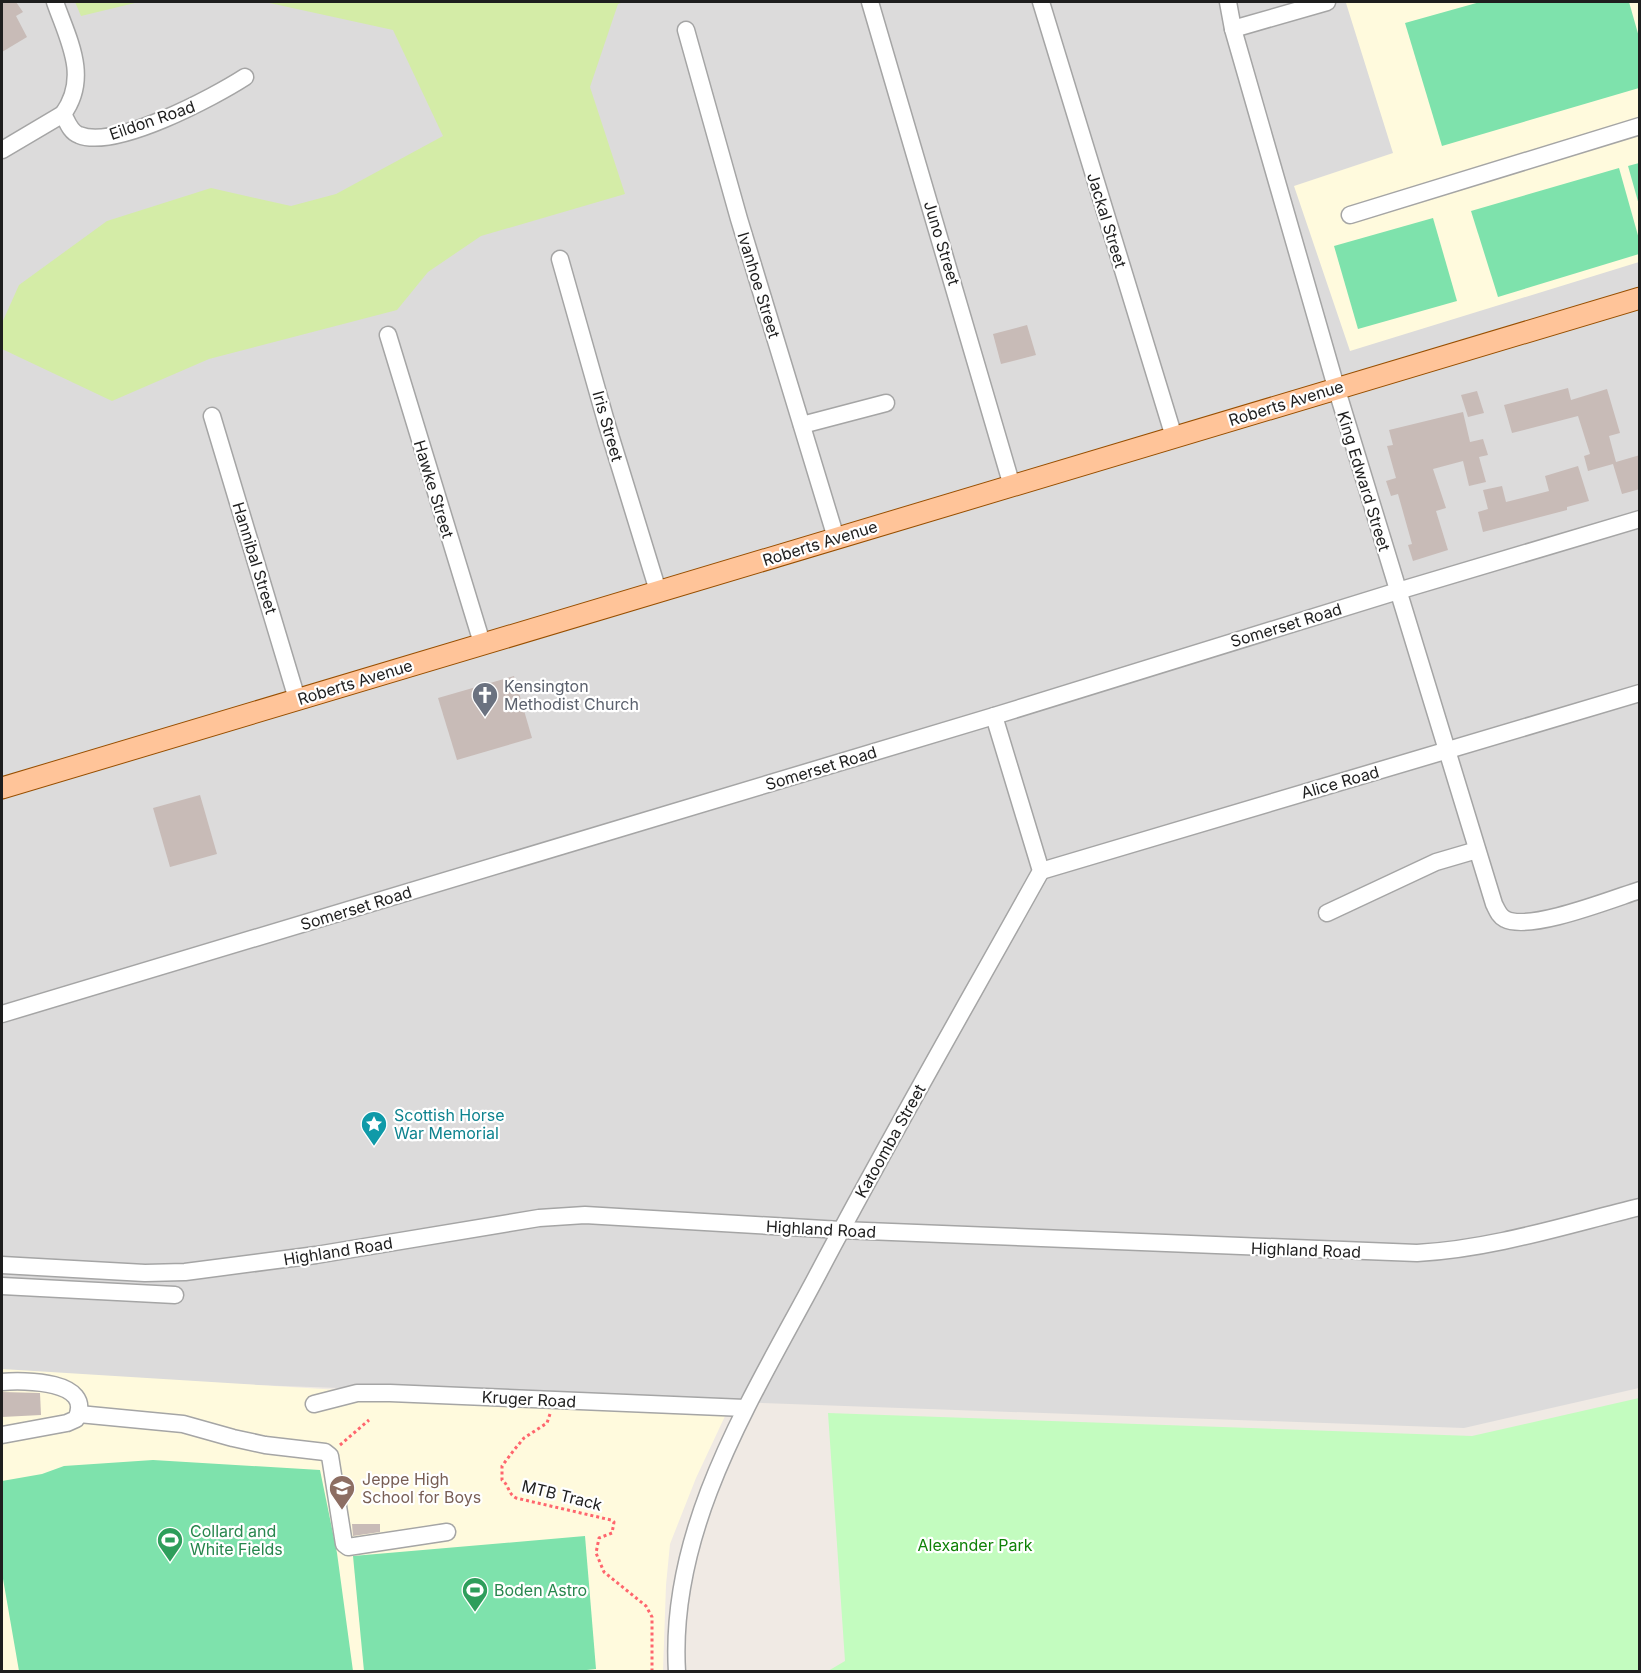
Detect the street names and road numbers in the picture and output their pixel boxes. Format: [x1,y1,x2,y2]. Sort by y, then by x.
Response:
street label: Eildon Road [107,96,197,144]
street label: Jackal Street [1083,170,1131,270]
street label: Juno Street [920,198,964,288]
street label: Ivanhoe Street [733,230,785,340]
street label: Roberts Avenue [1226,376,1346,430]
street label: Iris Street [588,388,628,464]
street label: King Edward Street [1333,409,1395,553]
street label: Hawke Street [410,438,458,540]
street label: Hannibal Street [228,500,282,616]
street label: Roberts Avenue [760,516,880,570]
street label: Somerset Road [1228,599,1344,651]
street label: Roberts Avenue [295,655,415,709]
street label: Somerset Road [763,742,879,794]
street label: Alice Road [1299,761,1381,803]
street label: Somerset Road [298,882,414,934]
street label: Katoomba Street [851,1081,929,1201]
street label: Highland Road [765,1216,877,1242]
street label: Highland Road [282,1232,394,1270]
street label: Highland Road [1251,1238,1361,1262]
street label: Kruger Road [481,1387,577,1411]
street label: MTB Track [520,1475,604,1515]

